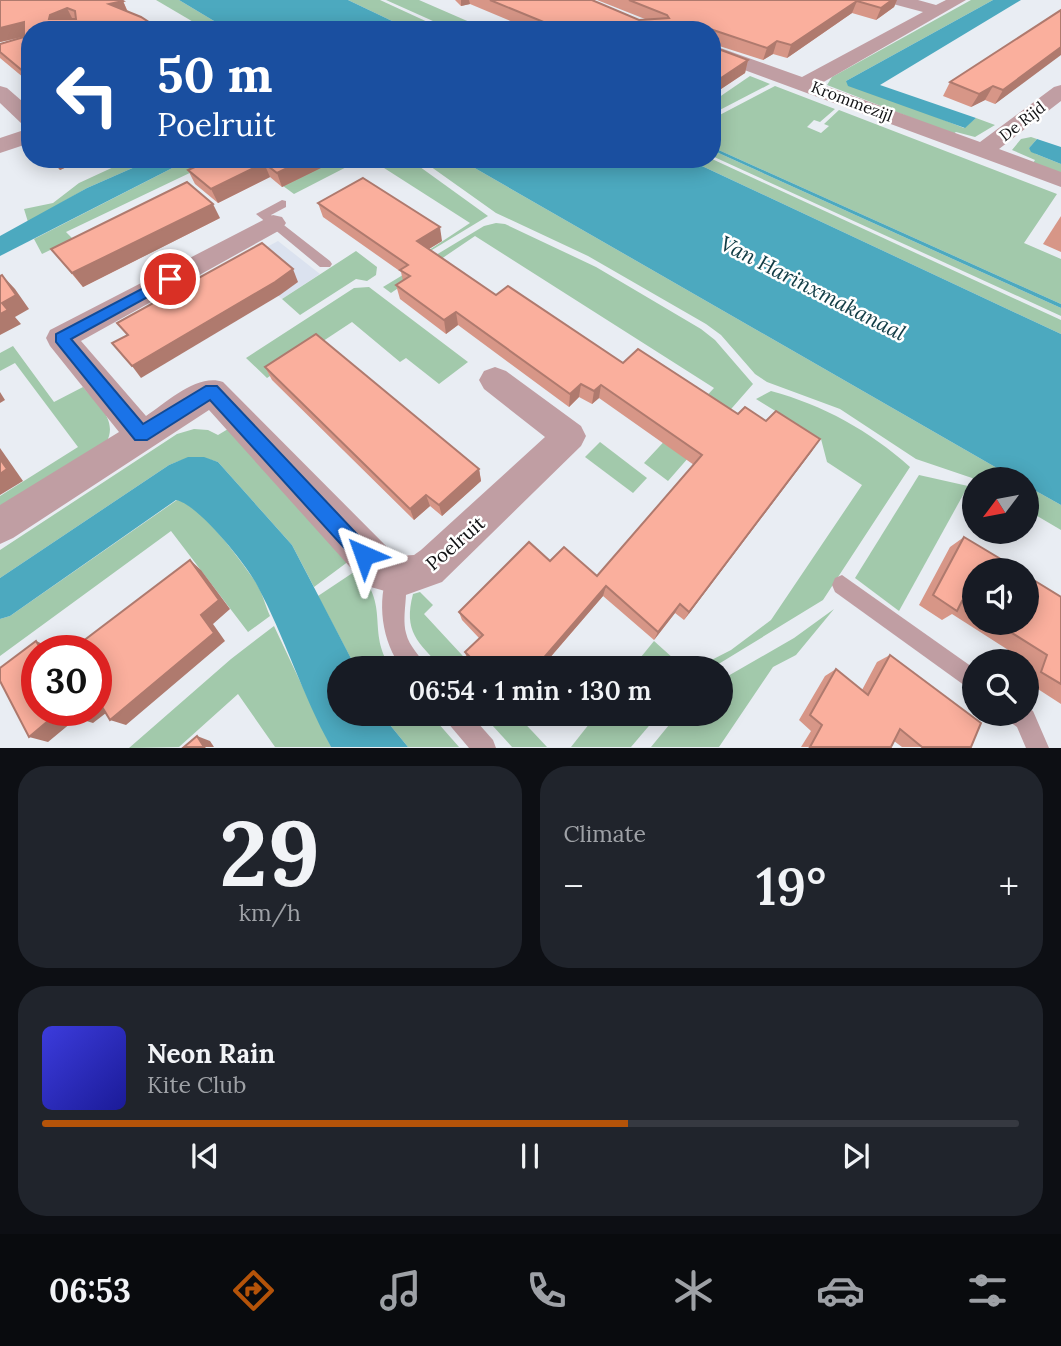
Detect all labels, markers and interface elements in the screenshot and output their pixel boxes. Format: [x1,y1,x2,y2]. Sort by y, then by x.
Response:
text: 50 m [157,43,273,105]
icon: left [42,49,133,140]
street label: Krommezijl [808,76,896,126]
street label: De Rijd [995,97,1049,145]
text: Poelruit [157,104,276,145]
water label: Van Harinxmakanaal [716,229,910,347]
pin [140,249,200,309]
icon: arrive [151,260,189,298]
north arrow [962,467,1040,544]
map controls [962,467,1039,726]
street label: Poelruit [421,510,490,575]
position arrow [327,518,401,592]
button: sound [962,558,1039,635]
speed limit sign: 30 [21,635,112,726]
button: search [962,649,1039,726]
text: 06:54 · 1 min · 130 m [409,674,651,707]
text: 29 [219,794,320,911]
text: Climate [564,819,646,848]
text: 19° [756,853,827,919]
text: − [564,862,584,910]
text: + [999,862,1019,910]
text: km/h [239,898,301,927]
text: Neon Rain [147,1037,275,1070]
text: Kite Club [147,1070,246,1099]
icon: previous [186,1137,224,1175]
icon: pause [511,1137,549,1175]
icon: next [837,1137,875,1175]
icon: directions [229,1266,278,1315]
icon: music [376,1266,425,1315]
icon: phone [522,1266,571,1315]
icon: climate [669,1266,718,1315]
icon: car [816,1266,865,1315]
icon: filters [963,1266,1012,1315]
text: 06:53 [49,1270,131,1311]

